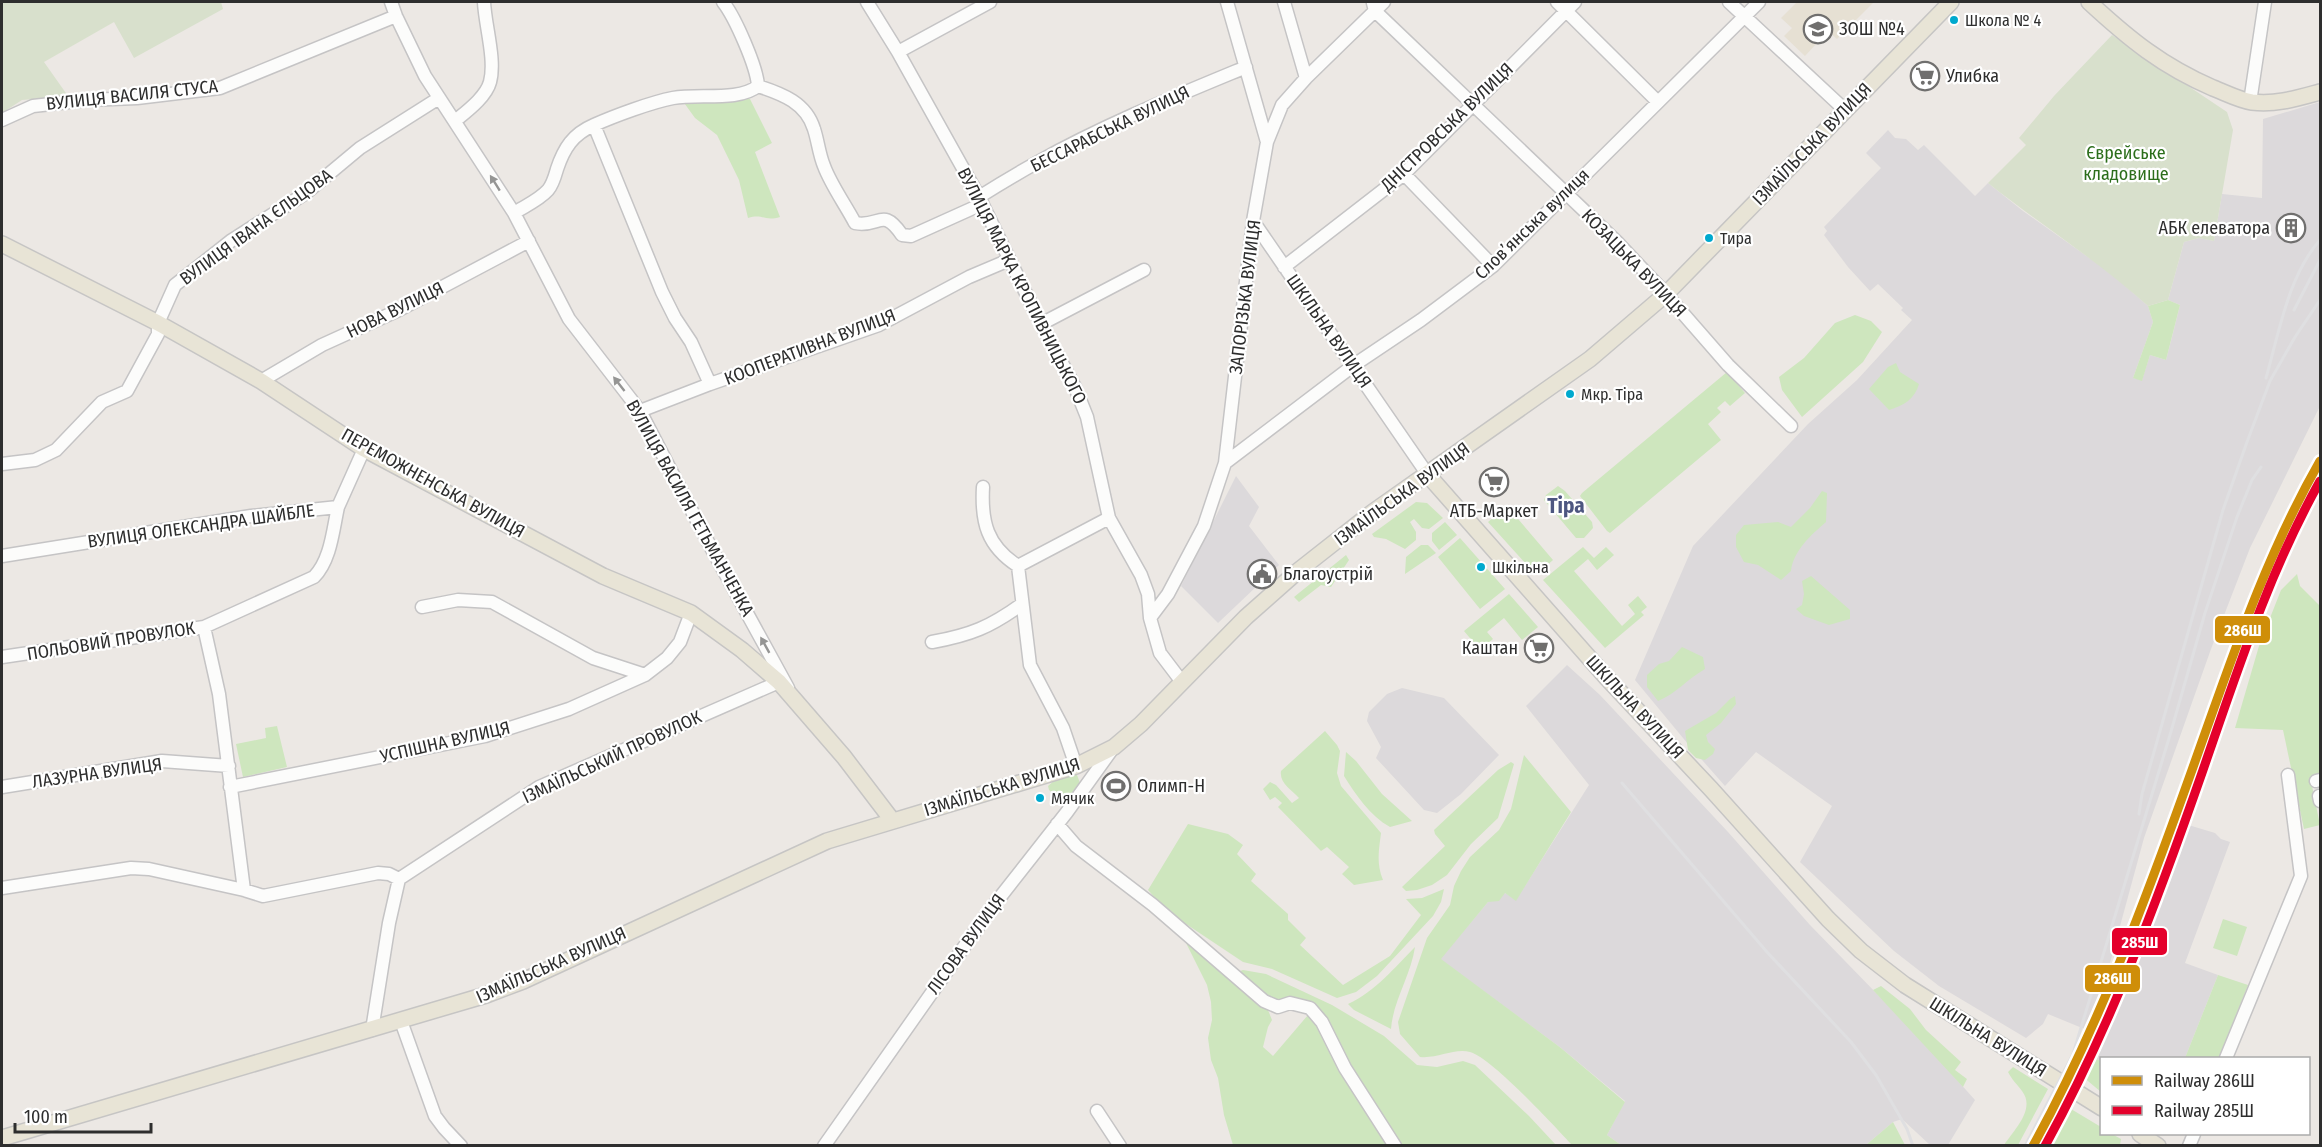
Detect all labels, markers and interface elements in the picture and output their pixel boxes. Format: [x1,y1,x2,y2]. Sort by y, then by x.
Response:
place label: Школа № 4 [1965,11,2041,30]
school or university icon: ЗОШ №4 [1802,13,1834,45]
marker: Школа № 4 [1948,14,1960,26]
place label: ЗОШ №4 [1839,18,1905,40]
street label: ДНІСТРОВСЬКА ВУЛИЦЯ [1376,58,1518,197]
supermarket icon: Улибка [1909,60,1941,92]
place label: Улибка [1945,65,1999,87]
street label: ВУЛИЦЯ ВАСИЛЯ СТУСА [45,75,219,115]
street label: ІЗМАЇЛЬСЬКА ВУЛИЦЯ [1748,78,1876,210]
street label: БЕССАРАБСЬКА ВУЛИЦЯ [1027,81,1193,177]
park label: Єврейське кладовище [2083,142,2169,185]
street label: ВУЛИЦЯ ІВАНА ЄЛЬЦОВА [175,164,337,290]
street label: ВУЛИЦЯ МАРКА КРОПИВНИЦЬКОГО [953,164,1091,408]
street label: Словʼянська вулиця [1470,164,1594,284]
one-way arrow [489,175,500,191]
street label: КОЗАЦЬКА ВУЛИЦЯ [1577,204,1691,322]
building icon: АБК елеватора [2275,212,2307,244]
place label: АБК елеватора [2158,217,2270,239]
street label: ЗАПОРІЗЬКА ВУЛИЦЯ [1225,219,1265,375]
place label: Тира [1720,229,1752,248]
marker: Тира [1703,232,1715,244]
street label: ШКІЛЬНА ВУЛИЦЯ [1282,270,1376,392]
street label: НОВА ВУЛИЦЯ [343,277,447,343]
street label: КООПЕРАТИВНА ВУЛИЦЯ [721,304,899,390]
one-way arrow [613,376,625,391]
place label: Мкр. Тіра [1581,385,1643,404]
marker: Мкр. Тіра [1564,388,1576,400]
street label: ВУЛИЦЯ ВАСИЛЯ ГЕТЬМАНЧЕНКА [621,396,759,620]
street label: ПЕРЕМОЖНЕНСЬКА ВУЛИЦЯ [337,423,529,543]
street label: ІЗМАЇЛЬСЬКА ВУЛИЦЯ [1330,437,1474,551]
supermarket icon: АТБ-Маркет [1478,466,1510,498]
district label: Тіра [1547,493,1585,519]
street label: ВУЛИЦЯ ОЛЕКСАНДРА ШАЙБЛЕ [86,499,316,553]
place label: АТБ-Маркет [1450,500,1539,522]
public building icon: Благоустрій [1246,558,1278,590]
place label: Шкільна [1492,558,1549,577]
marker: Шкільна [1475,561,1487,573]
place label: Благоустрій [1283,563,1373,585]
line badge: 286Ш [2214,615,2271,644]
street label: ПОЛЬОВИЙ ПРОВУЛОК [25,617,197,665]
text: 286Ш [2223,621,2262,640]
supermarket icon: Каштан [1523,632,1555,664]
one-way arrow [760,636,770,653]
place label: Каштан [1462,637,1518,659]
street label: ШКІЛЬНА ВУЛИЦЯ [1581,651,1689,763]
street label: ІЗМАЇЛЬСЬКИЙ ПРОВУЛОК [519,706,705,808]
street label: УСПІШНА ВУЛИЦЯ [377,716,512,768]
street label: ЛАЗУРНА ВУЛИЦЯ [31,753,163,793]
street label: ІЗМАЇЛЬСЬКА ВУЛИЦЯ [921,753,1083,821]
sports icon: Олимп-Н [1100,770,1132,802]
place label: Олимп-Н [1137,775,1205,797]
place label: Мячик [1051,789,1095,808]
marker: Мячик [1034,792,1046,804]
street label: ЛІСОВА ВУЛИЦЯ [922,889,1010,999]
street label: ІЗМАЇЛЬСЬКА ВУЛИЦЯ [473,922,629,1008]
line badge: 285Ш [2111,927,2168,956]
text: 285Ш [2121,933,2158,952]
line badge: 286Ш [2084,964,2141,993]
text: 286Ш [2093,969,2132,988]
street label: ШКІЛЬНА ВУЛИЦЯ [1925,992,2051,1082]
legend [2100,1057,2310,1135]
text: Railway 286Ш [2154,1070,2255,1092]
scale bar [15,1096,152,1134]
text: Railway 285Ш [2154,1100,2254,1122]
text: 100 m [24,1106,68,1128]

